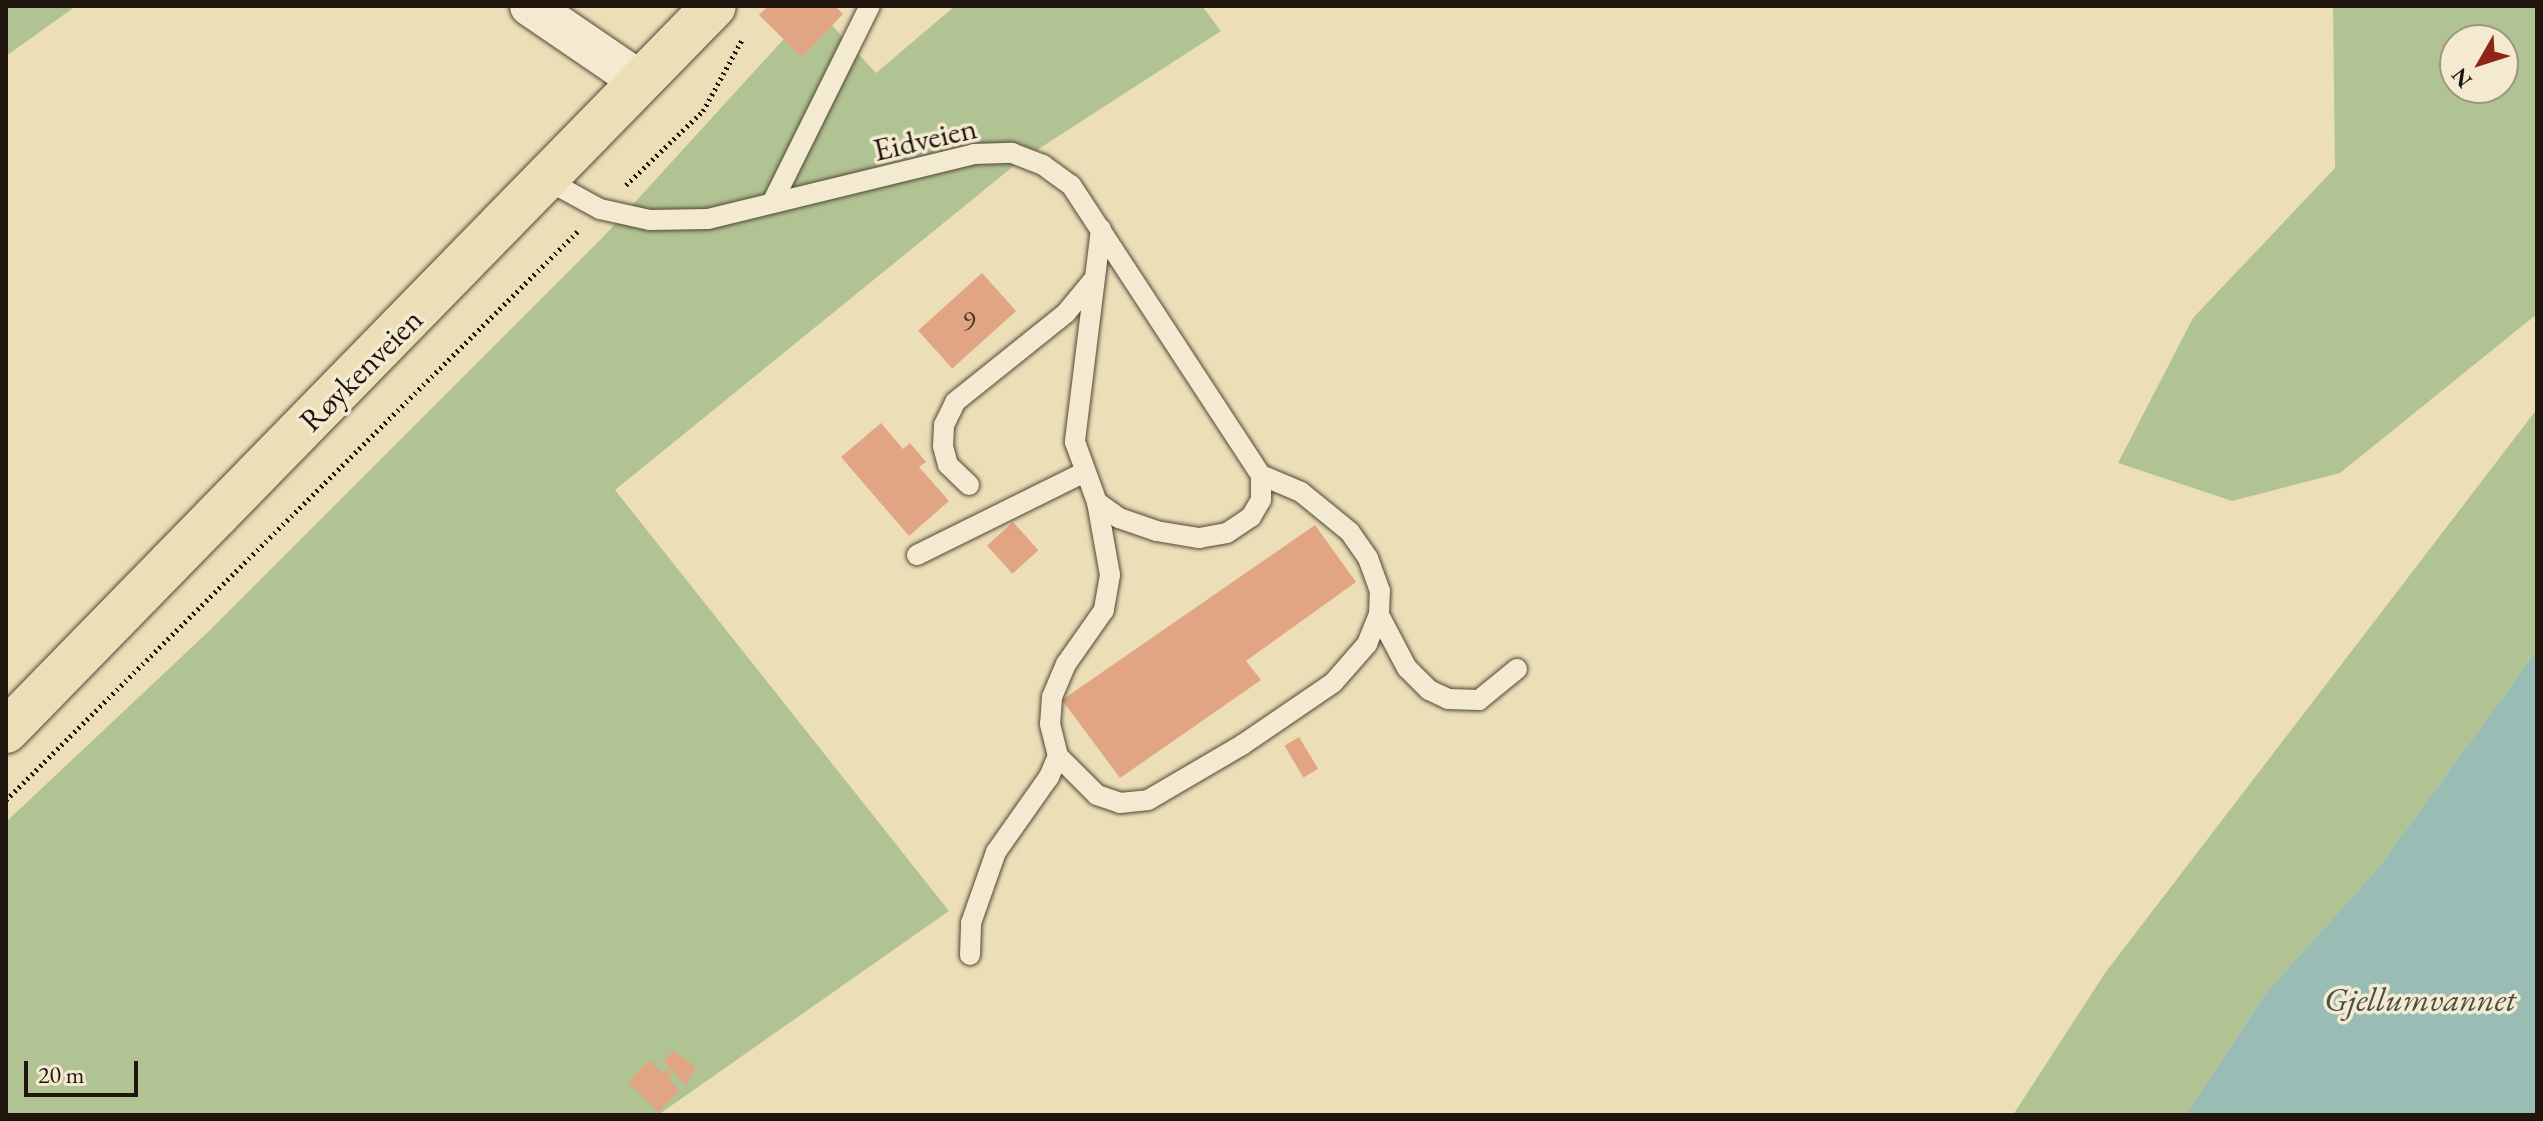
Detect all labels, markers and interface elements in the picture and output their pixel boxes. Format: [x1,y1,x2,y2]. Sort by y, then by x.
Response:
north arrow [2439,24,2519,104]
text: N [2445,62,2478,94]
street label: Eidveien [870,108,980,170]
street label: Røykenveien [292,301,430,439]
house number: 9 [962,303,976,337]
water label: Gjellumvannet [2324,980,2516,1020]
scale bar [28,1045,142,1095]
text: 20 m [38,1059,85,1090]

